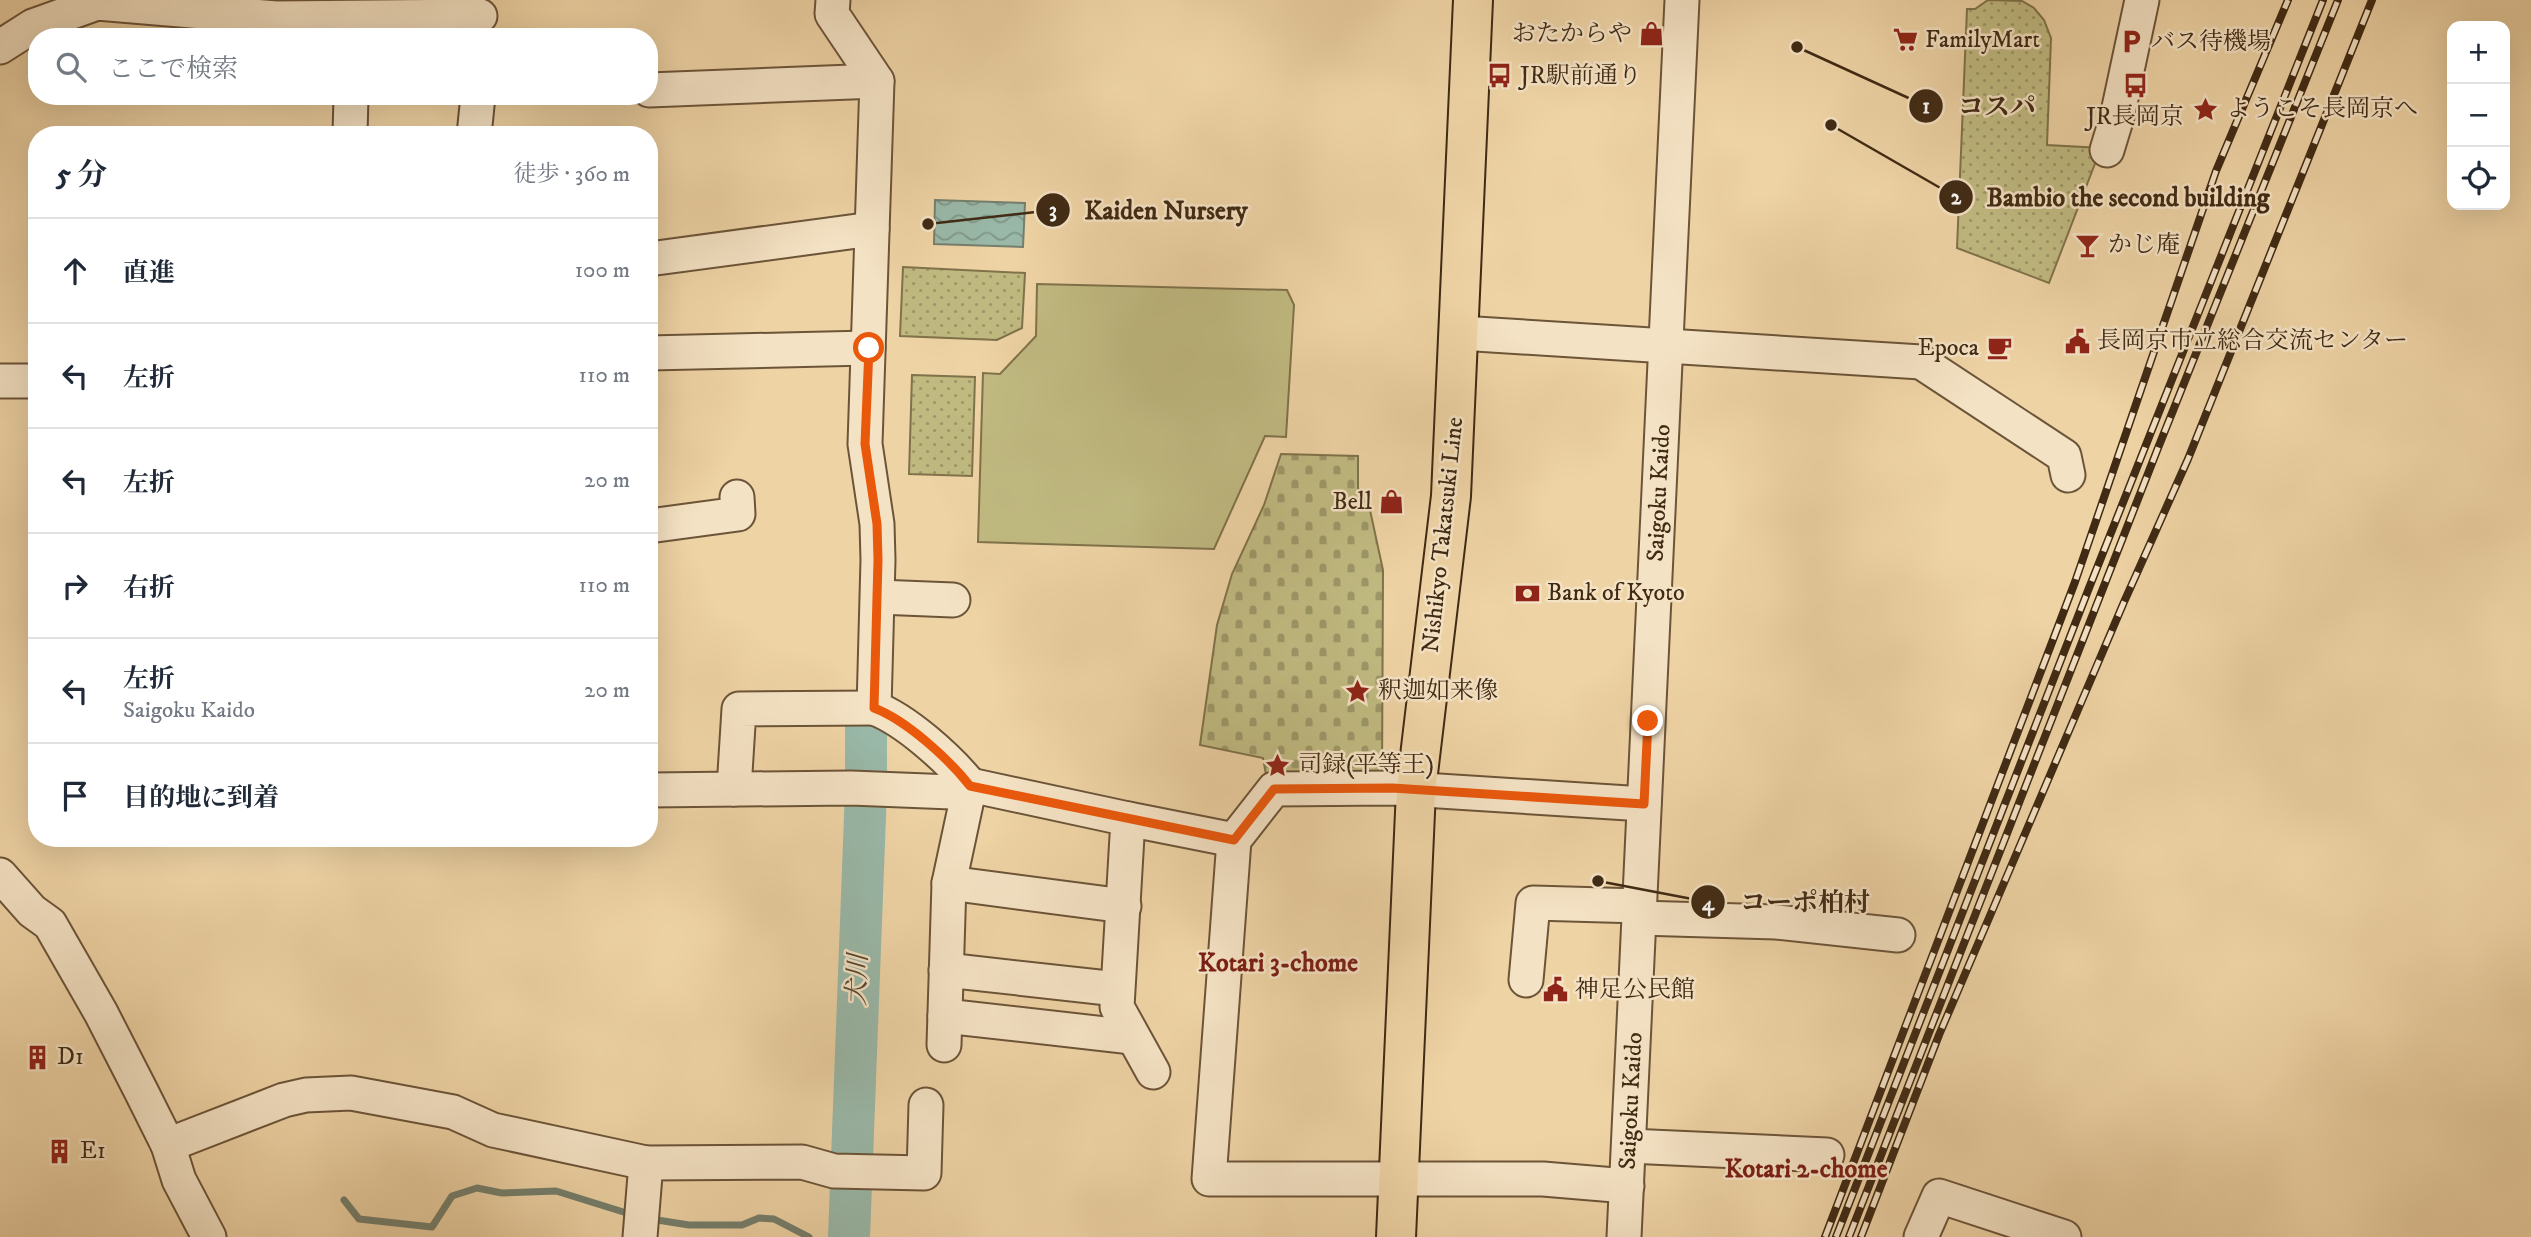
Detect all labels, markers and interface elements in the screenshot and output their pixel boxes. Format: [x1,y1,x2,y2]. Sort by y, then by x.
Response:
place label: おたからや [1512,19,1632,49]
shop icon: おたからや [1638,20,1666,48]
map controls [2447,21,2510,210]
button: + [2447,21,2510,84]
place label: FamilyMart [1925,25,2040,55]
supermarket icon: FamilyMart [1891,26,1919,54]
place label: バス待機場 [2151,27,2271,57]
search box [28,28,658,105]
parking icon: バス待機場 [2117,28,2145,56]
icon: search [52,48,90,86]
text: ここで検索 [108,53,238,86]
place label: JR駅前通り [1518,61,1642,91]
bus stop icon: JR駅前通り [1486,62,1514,90]
bus stop icon: JR長岡京 [2121,72,2149,100]
callout: コスパ [1909,82,2050,129]
button: − [2447,84,2510,147]
text: コスパ [1958,91,2036,124]
text: 1 [1922,94,1930,120]
place label: ようこそ長岡京へ [2226,94,2418,124]
place icon: ようこそ長岡京へ [2192,95,2220,123]
place label: JR長岡京 [2084,102,2184,132]
button: locate [2447,147,2510,210]
text: 5 分 [56,157,107,194]
text: 徒歩 · 360 m [513,160,630,189]
callout: Bambio the second building [1938,173,2284,220]
text: Bambio the second building [1987,182,2271,215]
text: 2 [1951,185,1962,211]
callout: Kaiden Nursery [1035,186,1262,233]
text: Kaiden Nursery [1084,195,1248,228]
text: 3 [1049,198,1057,224]
place label: かじ庵 [2108,230,2180,260]
bar icon: かじ庵 [2074,231,2102,259]
icon: ahead [56,252,94,290]
text: 100 m [575,256,630,285]
text: 直進 [123,257,175,290]
place label: 長岡京市立総合交流センター [2097,326,2408,356]
public building icon: 長岡京市立総合交流センター [2063,327,2091,355]
route start [853,332,884,363]
place label: Epoca [1918,333,1980,363]
cafe icon: Epoca [1985,334,2013,362]
icon: left [56,357,94,395]
text: 110 m [579,361,630,390]
text: 左折 [123,362,175,395]
street label: Nishikyo Takatsuki Line [1416,416,1470,654]
street label: Saigoku Kaido [1640,423,1678,563]
icon: left [56,462,94,500]
text: 20 m [584,466,630,495]
text: 左折 [123,467,175,500]
place label: Bell [1332,487,1373,517]
shop icon: Bell [1378,488,1406,516]
icon: right [56,567,94,605]
text: 110 m [579,571,630,600]
text: 右折 [123,572,175,605]
place label: Bank of Kyoto [1547,578,1685,608]
bank icon: Bank of Kyoto [1513,579,1541,607]
text: 左折 [123,663,175,696]
icon: left [56,672,94,710]
text: 20 m [584,676,630,705]
place label: 釈迦如来像 [1378,676,1498,706]
place icon: 釈迦如来像 [1344,677,1372,705]
text: Saigoku Kaido [123,696,255,725]
route end [1632,705,1663,736]
place label: 司録(平等王) [1298,750,1434,780]
place icon: 司録(平等王) [1264,751,1292,779]
icon: arrive [56,777,94,815]
text: 目的地に到着 [123,782,279,815]
callout: コーポ柏村 [1691,879,1884,926]
text: コーポ柏村 [1740,887,1870,920]
text: 4 [1702,891,1715,917]
district label: Kotari 3-chome [1198,947,1358,980]
water label: 犬川 [841,950,876,1007]
place label: 神足公民館 [1575,975,1695,1005]
public building icon: 神足公民館 [1541,976,1569,1004]
street label: Saigoku Kaido [1612,1031,1650,1171]
place label: D1 [57,1042,84,1072]
building icon: D1 [23,1043,51,1071]
place label: E1 [80,1136,106,1166]
building icon: E1 [46,1137,74,1165]
district label: Kotari 2-chome [1725,1153,1888,1186]

